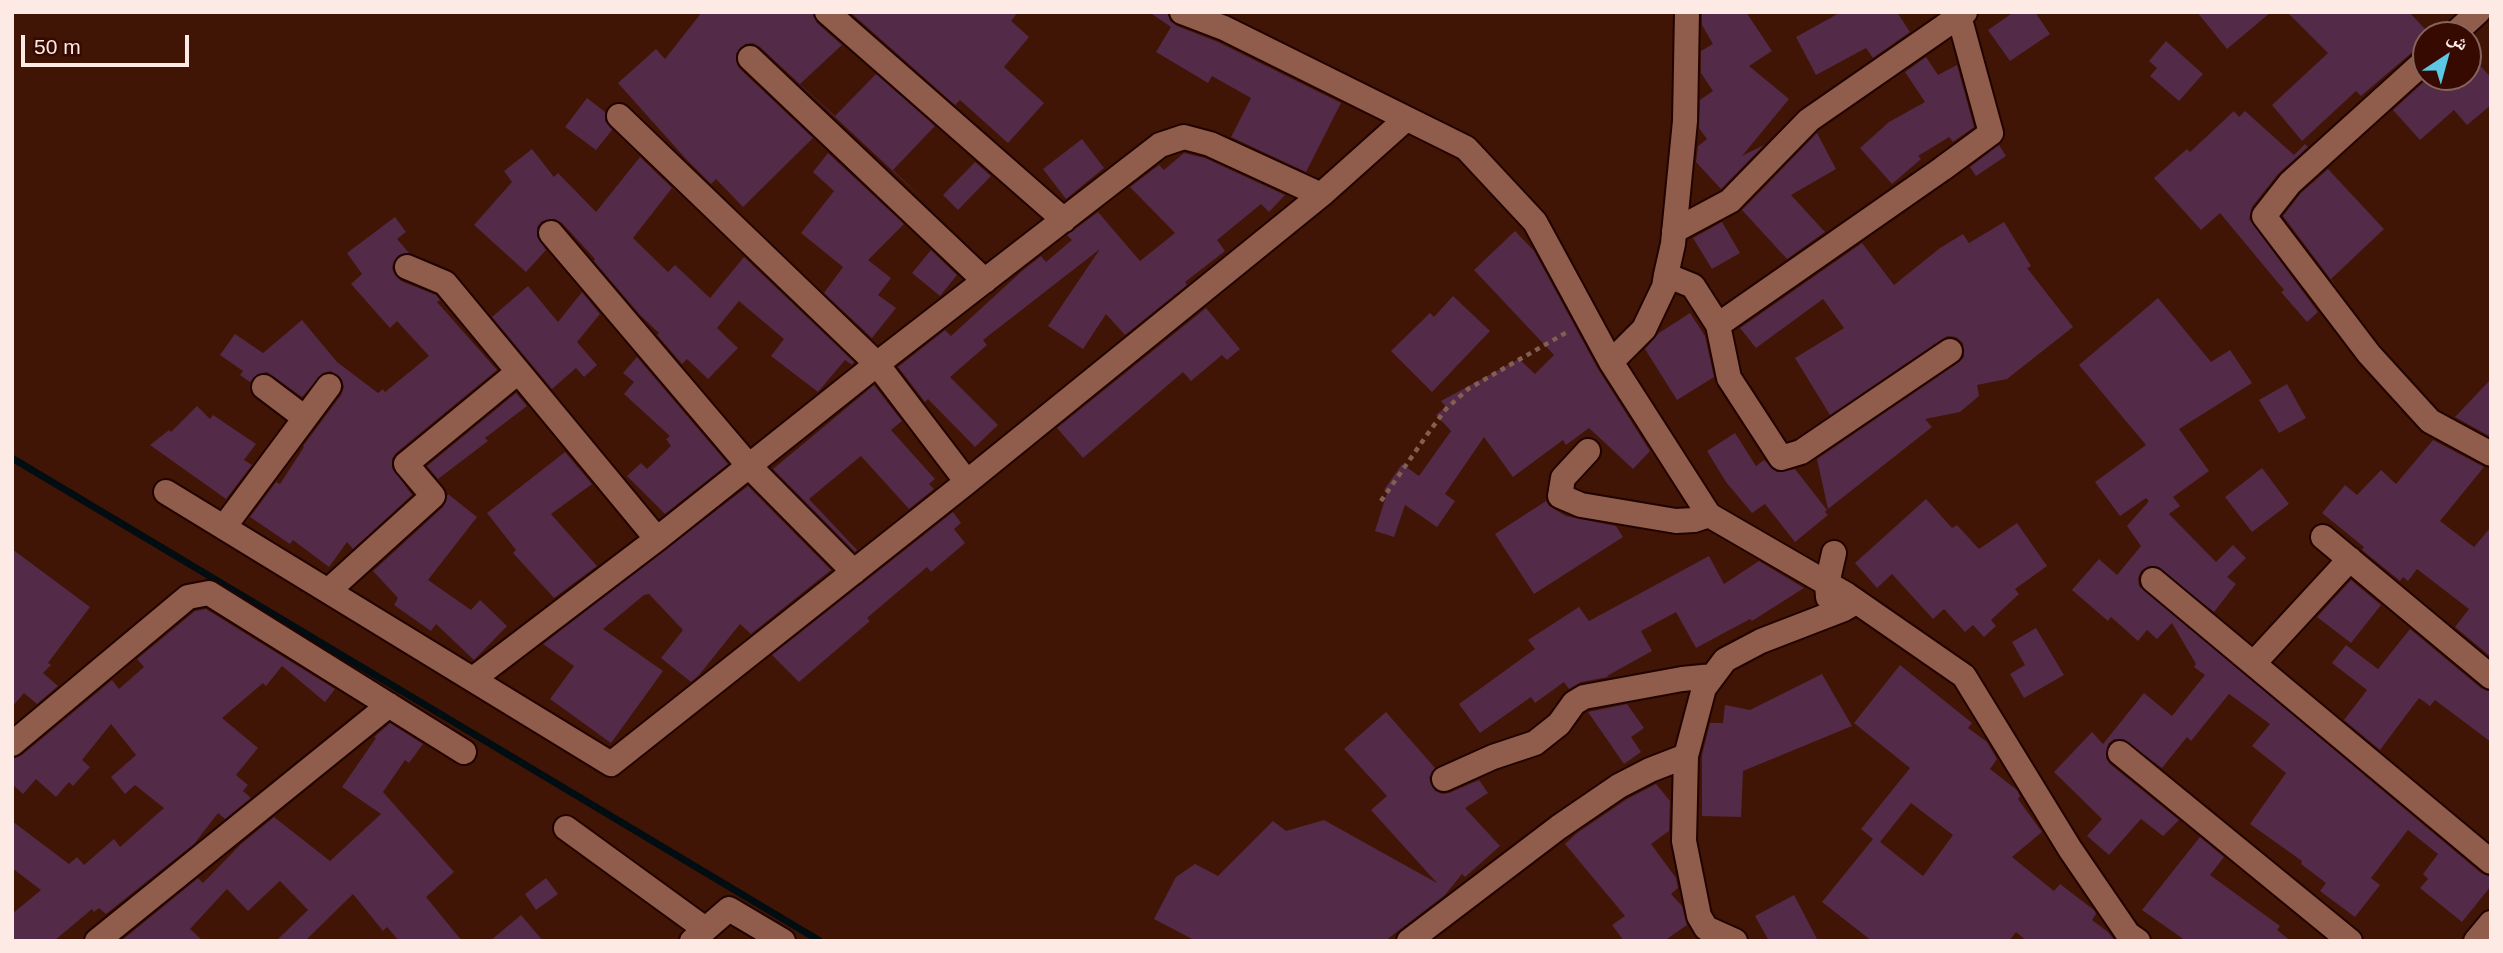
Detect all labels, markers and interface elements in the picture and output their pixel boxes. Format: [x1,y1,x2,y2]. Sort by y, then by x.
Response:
scale bar [24,21,192,65]
north arrow [2412,21,2482,91]
text: ش [2444,26,2473,55]
text: 50 m [34,35,81,58]

